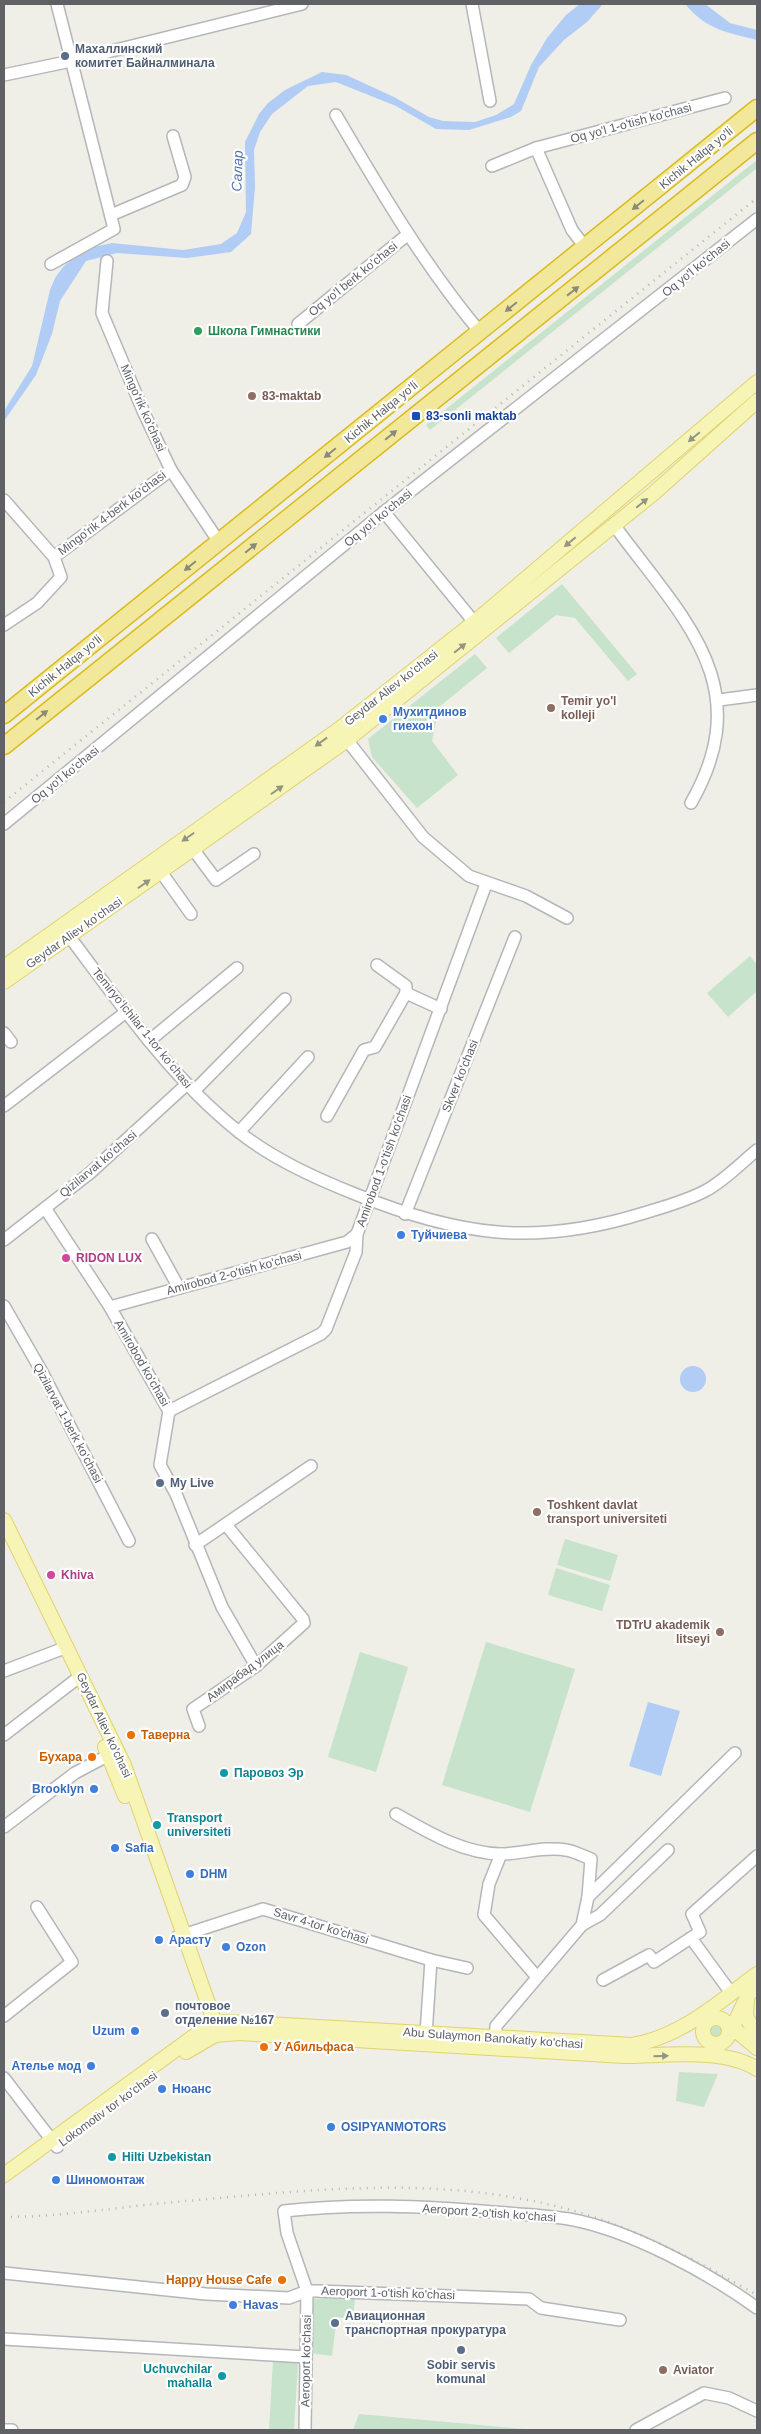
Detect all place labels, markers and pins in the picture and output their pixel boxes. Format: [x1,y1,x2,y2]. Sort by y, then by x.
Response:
place label: Махаллинский комитет Байналминала [75,42,215,70]
marker: Махаллинский комитет Байналминала [59,50,71,62]
place label: Школа Гимнастики [208,324,321,338]
marker: Школа Гимнастики [192,325,204,337]
place label: 83-maktab [262,389,321,403]
marker: 83-maktab [246,390,258,402]
place label: 83-sonli maktab [426,409,517,423]
marker: 83-sonli maktab [410,410,422,422]
place label: Temir yo'l kolleji [561,694,616,722]
marker: Temir yo'l kolleji [545,702,557,714]
place label: Мухитдинов гиехон [393,705,467,733]
marker: Мухитдинов гиехон [377,713,389,725]
place label: Туйчиева [411,1228,467,1242]
marker: Туйчиева [395,1229,407,1241]
place label: RIDON LUX [76,1251,142,1265]
marker: RIDON LUX [60,1252,72,1264]
place label: My Live [170,1476,214,1490]
marker: My Live [154,1477,166,1489]
place label: Toshkent davlat transport universiteti [547,1498,667,1526]
marker: Toshkent davlat transport universiteti [531,1506,543,1518]
place label: Khiva [61,1568,94,1582]
marker: Khiva [45,1569,57,1581]
place label: TDTrU akademik litseyi [616,1618,710,1646]
marker: TDTrU akademik litseyi [714,1626,726,1638]
place label: Таверна [141,1728,190,1742]
marker: Таверна [125,1729,137,1741]
place label: Бухара [39,1750,82,1764]
marker: Бухара [86,1751,98,1763]
place label: Паровоз Эр [234,1766,304,1780]
marker: Паровоз Эр [218,1767,230,1779]
place label: Brooklyn [32,1782,84,1796]
marker: Brooklyn [88,1783,100,1795]
place label: Transport universiteti [167,1811,231,1839]
marker: Transport universiteti [151,1819,163,1831]
place label: Safia [125,1841,154,1855]
marker: Safia [109,1842,121,1854]
place label: DHM [200,1867,227,1881]
marker: DHM [184,1868,196,1880]
place label: Арасту [169,1933,212,1947]
marker: Арасту [153,1934,165,1946]
place label: Ozon [236,1940,266,1954]
marker: Ozon [220,1941,232,1953]
place label: почтовое отделение №167 [175,1999,275,2027]
marker: почтовое отделение №167 [159,2007,171,2019]
place label: Uzum [92,2024,125,2038]
marker: Uzum [129,2025,141,2037]
place label: У Абильфаса [274,2040,354,2054]
marker: У Абильфаса [258,2041,270,2053]
place label: Ателье мод [11,2059,81,2073]
marker: Ателье мод [85,2060,97,2072]
place label: Нюанс [172,2082,212,2096]
marker: Нюанс [156,2083,168,2095]
place label: OSIPYANMOTORS [341,2120,446,2134]
marker: OSIPYANMOTORS [325,2121,337,2133]
place label: Hilti Uzbekistan [122,2150,211,2164]
marker: Hilti Uzbekistan [106,2151,118,2163]
place label: Шиномонтаж [66,2173,145,2187]
marker: Шиномонтаж [50,2174,62,2186]
place label: Happy House Cafe [166,2273,272,2287]
marker: Happy House Cafe [276,2274,288,2286]
place label: Havas [243,2298,279,2312]
marker: Havas [227,2299,239,2311]
place label: Авиационная транспортная прокуратура [345,2309,506,2337]
marker: Авиационная транспортная прокуратура [329,2317,341,2329]
marker: Sobir servis komunal [455,2344,467,2356]
place label: Sobir servis komunal [427,2358,496,2386]
place label: Uchuvchilar mahalla [143,2362,212,2390]
place label: Aviator [673,2363,714,2377]
marker: Aviator [657,2364,669,2376]
marker: Uchuvchilar mahalla [216,2370,228,2382]

